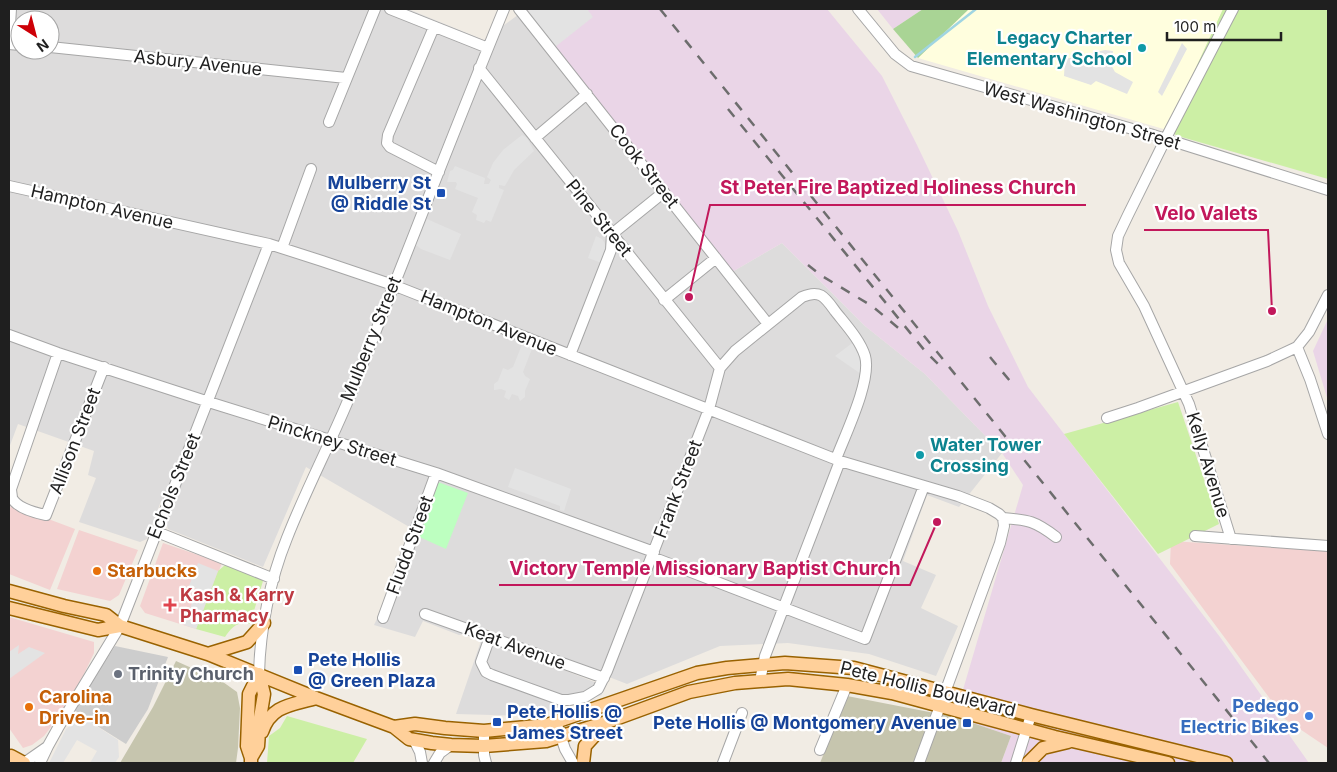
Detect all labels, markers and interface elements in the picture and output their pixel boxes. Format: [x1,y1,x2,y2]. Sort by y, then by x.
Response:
north arrow [10,10,60,60]
scale bar [1167,10,1281,42]
text: 100 m [1174,17,1216,36]
place label: Legacy Charter Elementary School [967,27,1132,69]
text: N [34,36,52,56]
marker: Legacy Charter Elementary School [1136,42,1148,54]
street label: Asbury Avenue [133,45,263,80]
street label: West Washington Street [981,77,1183,154]
street label: Cook Street [605,120,684,212]
callout: St Peter Fire Baptized Holiness Church [710,171,1086,205]
place label: Mulberry St @ Riddle St [328,172,431,214]
street label: Pine Street [562,175,637,260]
text: St Peter Fire Baptized Holiness Church [720,176,1076,199]
street label: Hampton Avenue [29,180,175,233]
marker: Mulberry St @ Riddle St [435,187,447,199]
callout: Velo Valets [1144,196,1268,230]
text: Velo Valets [1154,202,1258,225]
street label: Mulberry Street [336,273,405,404]
street label: Hampton Avenue [418,286,561,360]
street label: Allison Street [45,385,104,497]
street label: Kelly Avenue [1182,410,1234,520]
street label: Pinckney Street [265,411,399,470]
street label: Echols Street [143,430,204,542]
place label: Water Tower Crossing [930,434,1041,476]
street label: Frank Street [649,437,706,541]
marker: Water Tower Crossing [914,449,926,461]
street label: Fludd Street [382,492,437,597]
callout: Victory Temple Missionary Baptist Church [499,551,910,585]
text: Victory Temple Missionary Baptist Church [509,557,901,580]
place label: Starbucks [107,560,197,581]
marker: Starbucks [91,565,103,577]
place label: Kash & Karry Pharmacy [180,584,295,626]
marker: Kash & Karry Pharmacy [164,599,176,611]
street label: Keat Avenue [462,617,569,674]
place label: Pete Hollis @ Green Plaza [308,649,436,691]
street label: Pete Hollis Boulevard [838,657,1018,721]
place label: Trinity Church [128,663,254,684]
marker: Pete Hollis @ Green Plaza [292,664,304,676]
marker: Trinity Church [112,668,124,680]
place label: Carolina Drive-in [39,686,112,728]
place label: Pedego Electric Bikes [1180,695,1299,737]
marker: Carolina Drive-in [23,701,35,713]
place label: Pete Hollis @ James Street [507,701,623,743]
marker: Pedego Electric Bikes [1303,710,1315,722]
place label: Pete Hollis @ Montgomery Avenue [653,712,957,733]
marker: Pete Hollis @ James Street [491,716,503,728]
marker: Pete Hollis @ Montgomery Avenue [961,717,973,729]

